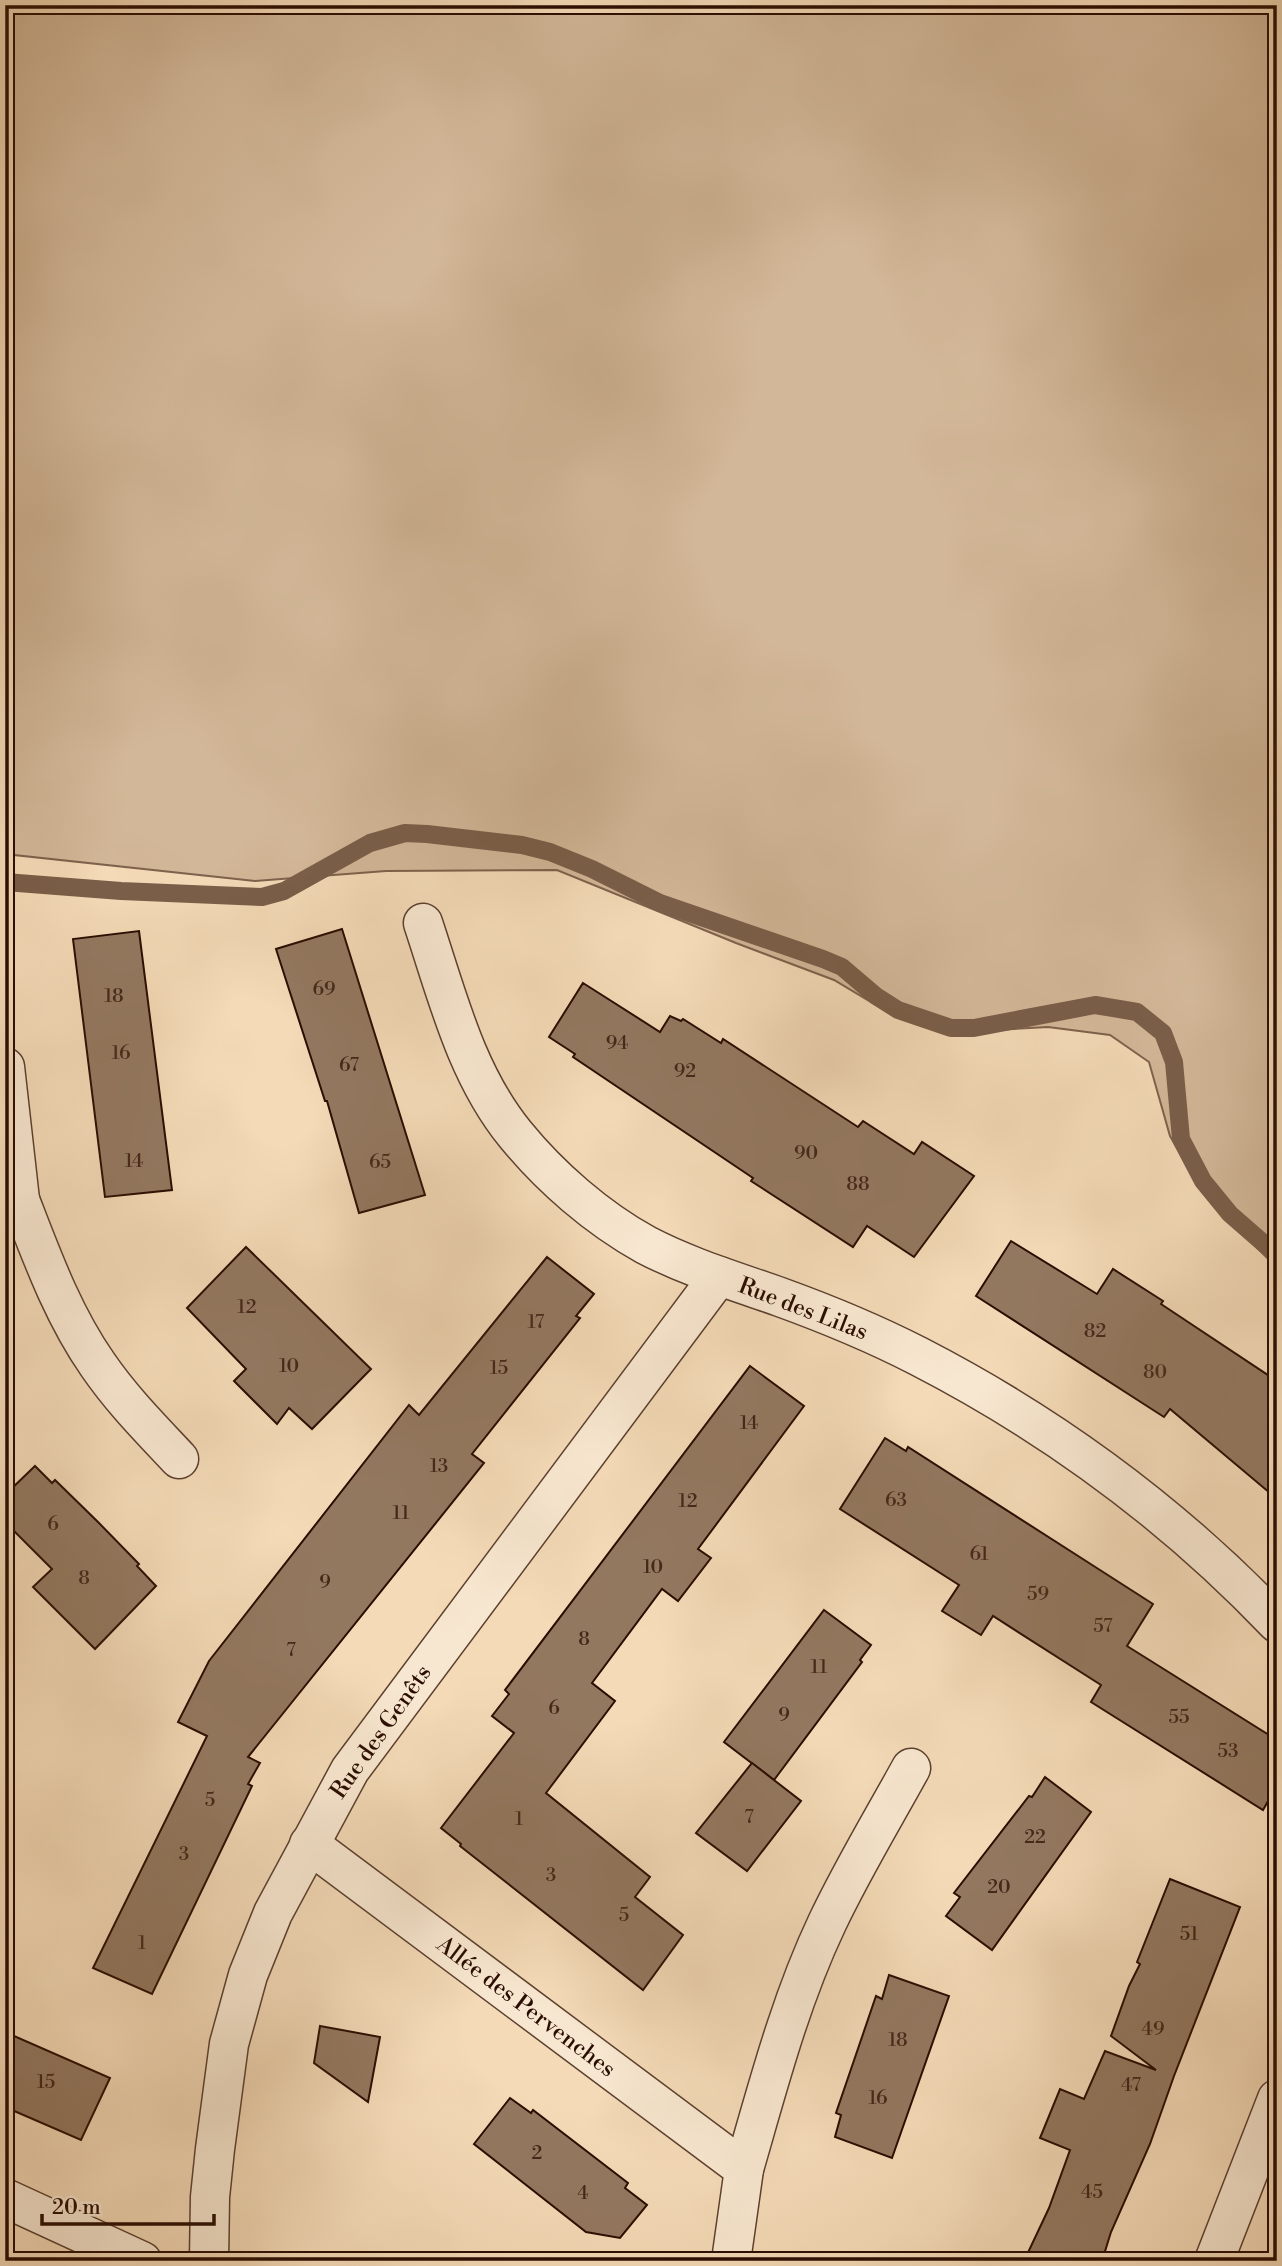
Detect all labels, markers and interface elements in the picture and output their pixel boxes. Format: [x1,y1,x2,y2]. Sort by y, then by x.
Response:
house number: 69 [312,977,336,1001]
house number: 18 [104,984,124,1008]
house number: 94 [606,1031,628,1055]
house number: 16 [111,1041,131,1065]
house number: 67 [339,1053,359,1077]
house number: 92 [674,1059,696,1083]
house number: 90 [794,1141,818,1165]
house number: 14 [125,1149,143,1173]
house number: 65 [369,1150,391,1174]
house number: 88 [846,1172,870,1196]
street label: Rue des Lilas [734,1272,872,1346]
house number: 12 [237,1295,257,1319]
house number: 17 [528,1310,545,1334]
house number: 82 [1084,1319,1106,1343]
house number: 10 [279,1354,299,1378]
house number: 15 [490,1356,508,1380]
house number: 80 [1143,1360,1167,1384]
house number: 14 [740,1411,758,1435]
house number: 13 [430,1454,448,1478]
house number: 63 [885,1488,907,1512]
house number: 12 [678,1489,698,1513]
house number: 11 [393,1501,410,1525]
house number: 6 [47,1512,59,1536]
house number: 61 [969,1542,989,1566]
house number: 10 [643,1555,663,1579]
house number: 8 [78,1566,90,1590]
house number: 9 [319,1570,331,1594]
house number: 59 [1027,1582,1049,1606]
house number: 57 [1093,1614,1113,1638]
house number: 8 [578,1627,590,1651]
house number: 7 [286,1638,296,1662]
house number: 11 [811,1655,828,1679]
street label: Rue des Genêts [325,1660,437,1804]
house number: 6 [548,1696,560,1720]
house number: 9 [778,1703,790,1727]
house number: 55 [1169,1705,1189,1729]
house number: 53 [1218,1739,1238,1763]
house number: 5 [205,1788,215,1812]
house number: 7 [744,1805,754,1829]
house number: 1 [515,1807,523,1831]
house number: 22 [1024,1825,1046,1849]
house number: 3 [179,1842,189,1866]
house number: 3 [546,1863,556,1887]
house number: 20 [987,1875,1011,1899]
house number: 5 [619,1903,629,1927]
house number: 51 [1180,1922,1198,1946]
street label: Allée des Pervenches [430,1930,621,2083]
house number: 1 [138,1931,146,1955]
house number: 49 [1142,2017,1164,2041]
house number: 18 [888,2028,908,2052]
house number: 15 [37,2070,55,2094]
house number: 47 [1121,2073,1141,2097]
house number: 16 [868,2086,888,2110]
house number: 2 [532,2141,542,2165]
house number: 45 [1081,2180,1103,2204]
house number: 4 [577,2181,589,2205]
scale bar [42,2182,214,2226]
text: 20 m [52,2195,101,2221]

